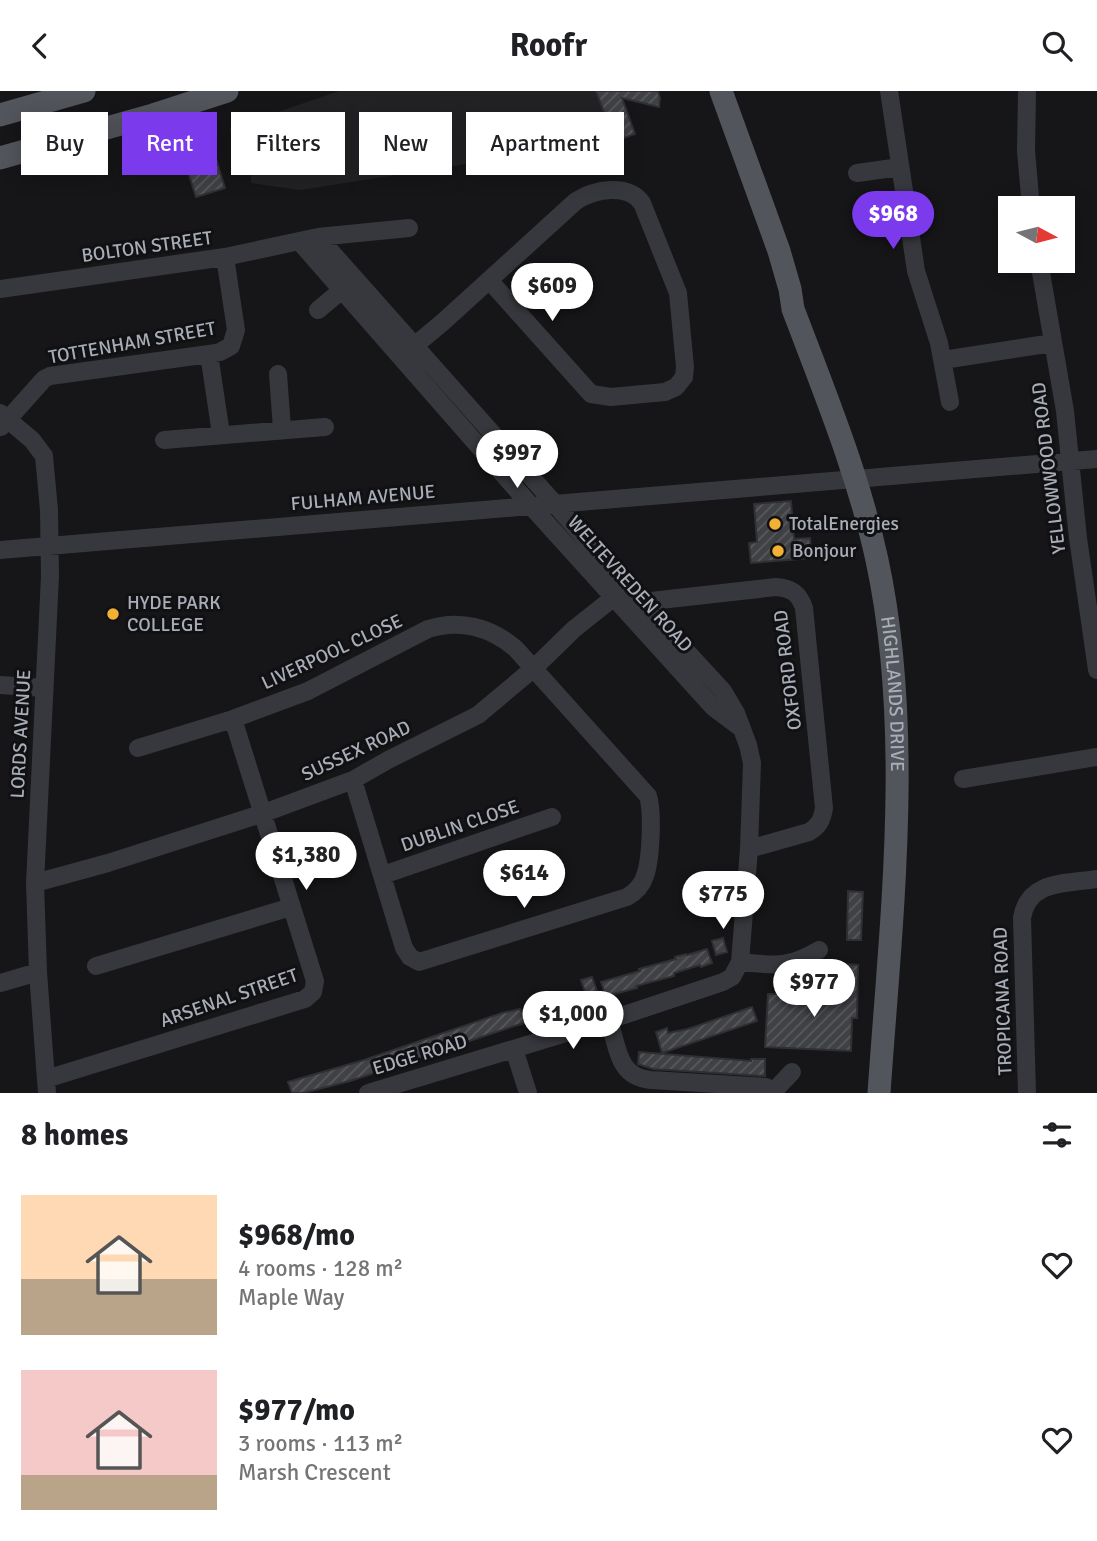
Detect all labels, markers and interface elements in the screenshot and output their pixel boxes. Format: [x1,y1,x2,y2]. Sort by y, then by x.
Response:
text: Roofr [510,26,587,65]
icon: back [21,27,59,65]
icon: search [1038,27,1076,65]
chip: Buy [21,112,108,175]
chip: Rent [122,112,217,175]
chip: Filters [231,112,345,175]
chip: New [359,112,452,175]
chip: Apartment [466,112,624,175]
pin: $968 [852,191,934,251]
north arrow [998,196,1074,273]
map controls [998,196,1075,273]
text: $968 [868,199,918,228]
street label: BOLTON STREET [80,226,215,268]
pin: $609 [511,264,593,323]
text: $609 [527,271,577,300]
street label: TOTTENHAM STREET [47,316,218,370]
street label: YELLOWWOOD ROAD [1027,381,1071,555]
pin: $997 [476,431,558,490]
text: $997 [492,438,542,467]
street label: FULHAM AVENUE [290,480,436,516]
street label: WELTEVREDEN ROAD [562,511,698,657]
place label: TotalEnergies [789,512,899,536]
marker: TotalEnergies [767,516,783,532]
place label: Bonjour [792,539,856,563]
marker: Bonjour [770,543,786,559]
place label: HYDE PARK COLLEGE [127,591,221,637]
marker: HYDE PARK COLLEGE [105,606,121,622]
street label: LIVERPOOL CLOSE [258,609,406,695]
street label: OXFORD ROAD [769,609,807,731]
street label: HIGHLANDS DRIVE [875,615,909,772]
street label: LORDS AVENUE [6,669,36,799]
street label: SUSSEX ROAD [298,715,414,787]
street label: DUBLIN CLOSE [398,795,522,857]
pin: $1,380 [249,833,363,892]
text: $1,380 [272,840,340,869]
pin: $614 [483,851,565,910]
text: $614 [499,858,549,887]
pin: $775 [682,871,764,931]
text: $775 [698,879,748,908]
street label: TROPICANA ROAD [988,926,1018,1076]
pin: $977 [773,960,855,1019]
street label: ARSENAL STREET [157,963,302,1033]
text: $977 [789,967,839,996]
pin: $1,000 [516,991,630,1051]
text: $1,000 [539,999,607,1028]
street label: EDGE ROAD [370,1029,470,1081]
icon: filters [1038,1116,1076,1154]
text: 8 homes [21,1117,128,1154]
text: $968/mo [238,1217,355,1254]
icon: home [77,1223,161,1307]
icon: heart [1038,1246,1076,1284]
text: 4 rooms · 128 m² [238,1254,403,1283]
text: Maple Way [238,1283,344,1312]
text: $977/mo [238,1392,355,1429]
icon: home [77,1398,161,1482]
icon: heart [1038,1421,1076,1459]
text: 3 rooms · 113 m² [238,1429,403,1458]
text: Marsh Crescent [238,1458,391,1487]

